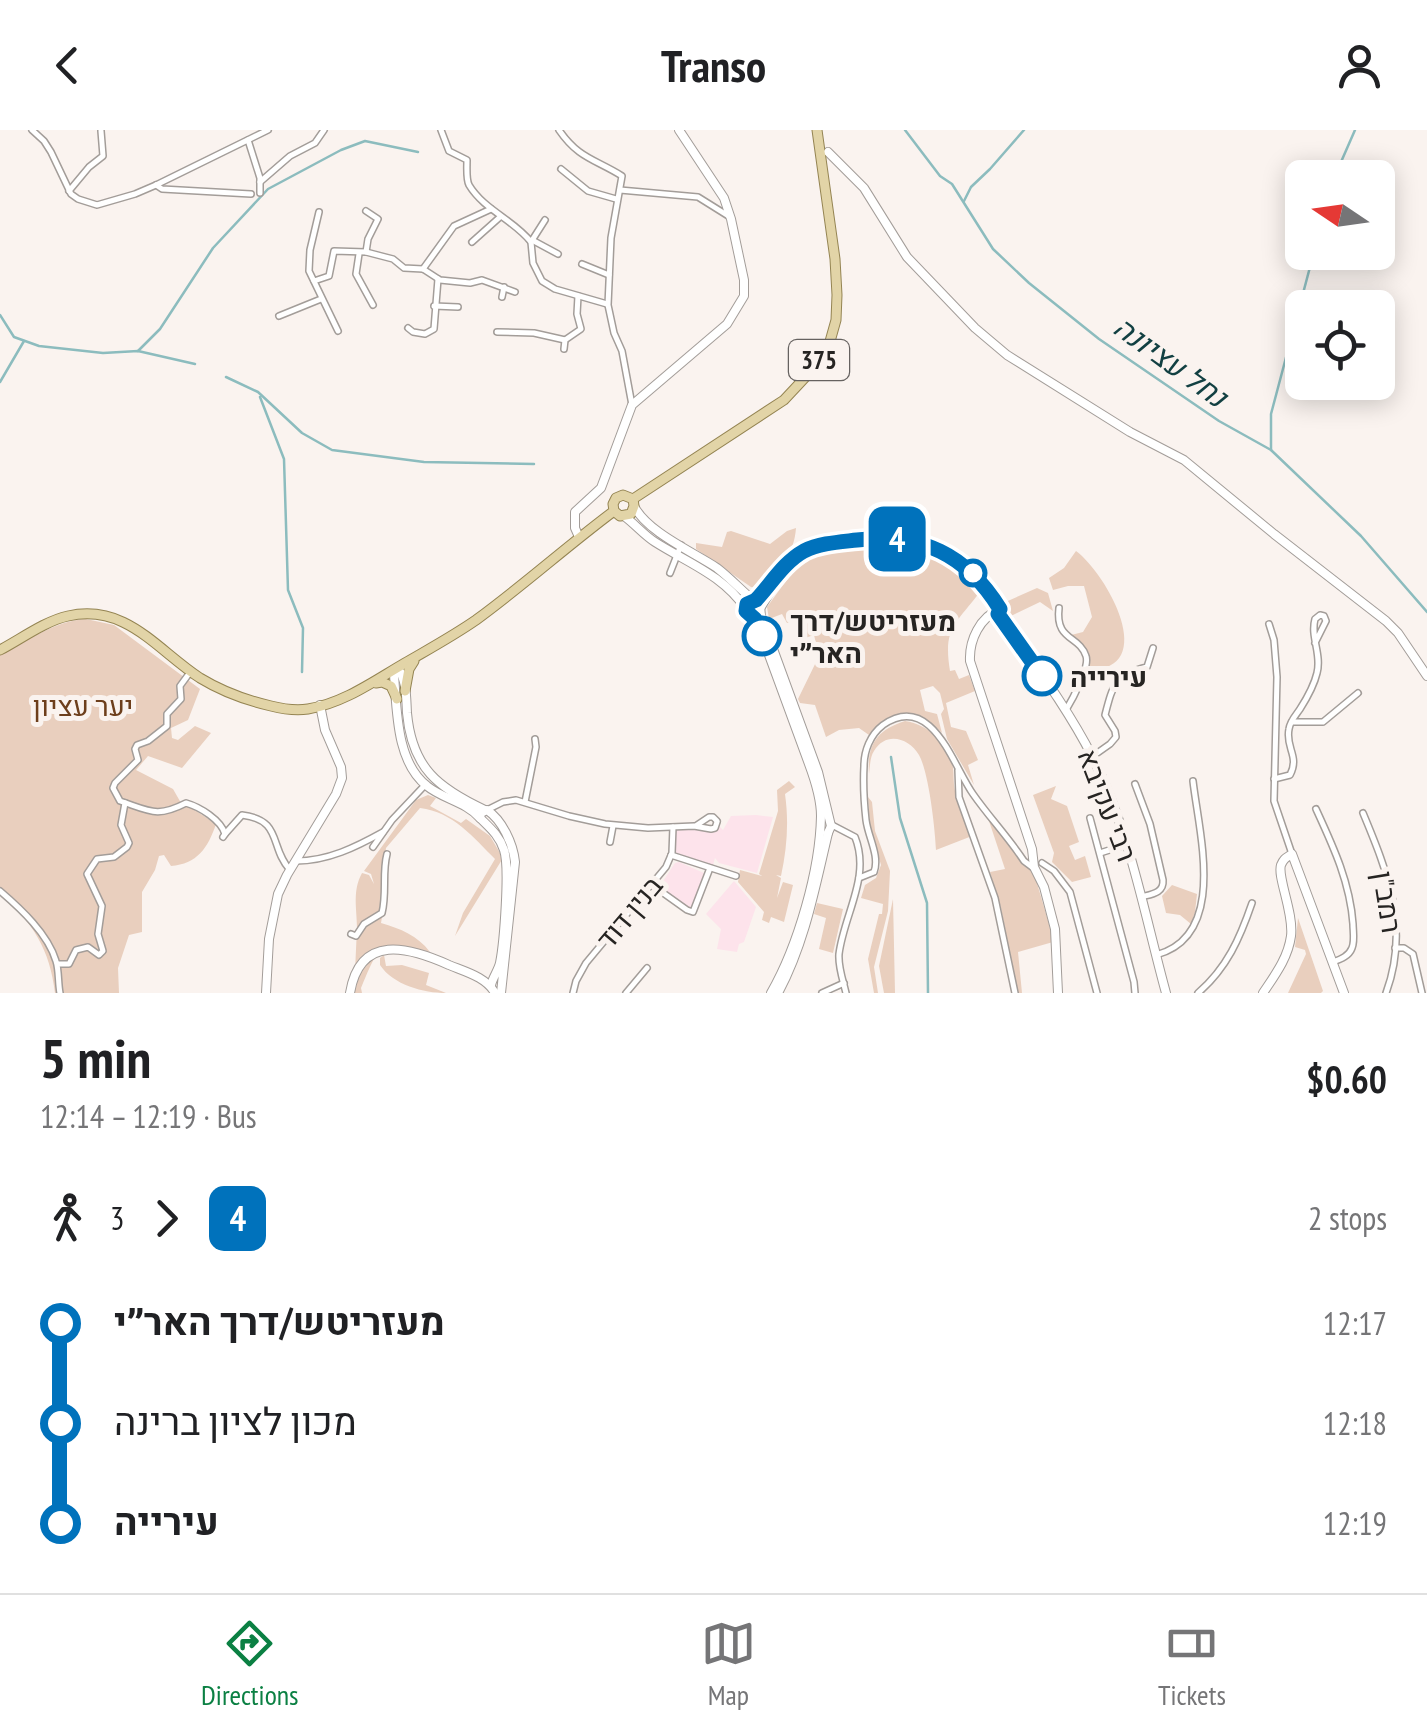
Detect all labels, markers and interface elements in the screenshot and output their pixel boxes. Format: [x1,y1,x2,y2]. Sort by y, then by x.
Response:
text: Transo [661,36,766,94]
icon: back [40,38,95,93]
icon: person [1332,38,1387,93]
north arrow [1285,160,1395,270]
map controls [1285,160,1395,400]
button: locate [1285,290,1395,400]
water label: נחל עציונה [1107,307,1237,417]
road number: 375 [789,340,849,380]
line badge: 4 [864,506,930,572]
text: 4 [889,516,905,562]
unlabelled marker [960,560,986,586]
place label: מעזריטש/דרך האר״י [790,602,956,671]
marker: מעזריטש/דרך האר״י [743,617,781,655]
marker: עירייה [1023,657,1061,695]
place label: עירייה [1070,658,1147,695]
park label: יער עציון [33,687,133,724]
street label: רבי עקיבא [1070,743,1146,867]
street label: בנין דוד [588,867,671,956]
street label: רמב"ן [1365,868,1411,936]
text: 5 min [40,1022,151,1093]
text: $0.60 [1306,1054,1387,1103]
text: 12:14 – 12:19 · Bus [40,1095,257,1137]
icon: walk [40,1191,95,1246]
icon: forward [139,1191,194,1246]
text: 4 [229,1195,246,1241]
text: 3 [110,1197,124,1239]
text: 2 stops [1308,1197,1387,1239]
text: מעזריטש/דרך האר״י [114,1296,445,1345]
text: 12:17 [1323,1302,1387,1344]
text: מכון לציון ברינה [114,1396,357,1445]
text: 12:18 [1323,1402,1387,1444]
text: עירייה [114,1496,219,1545]
text: 12:19 [1323,1502,1387,1544]
tab: Directions [201,1616,299,1713]
tab: Map [701,1616,756,1713]
tab: Tickets [1158,1616,1226,1713]

